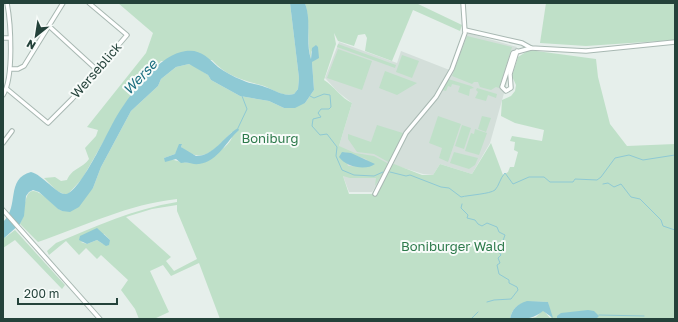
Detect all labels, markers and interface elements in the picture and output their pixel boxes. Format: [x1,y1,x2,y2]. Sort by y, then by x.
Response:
north arrow [16,16,56,56]
text: N [24,37,38,53]
street label: Werseblick [67,38,125,101]
water label: Werse [119,55,161,98]
park label: Boniburg [242,130,298,146]
park label: Boniburger Wald [401,238,505,254]
scale bar [18,280,117,306]
text: 200 m [24,286,59,301]

